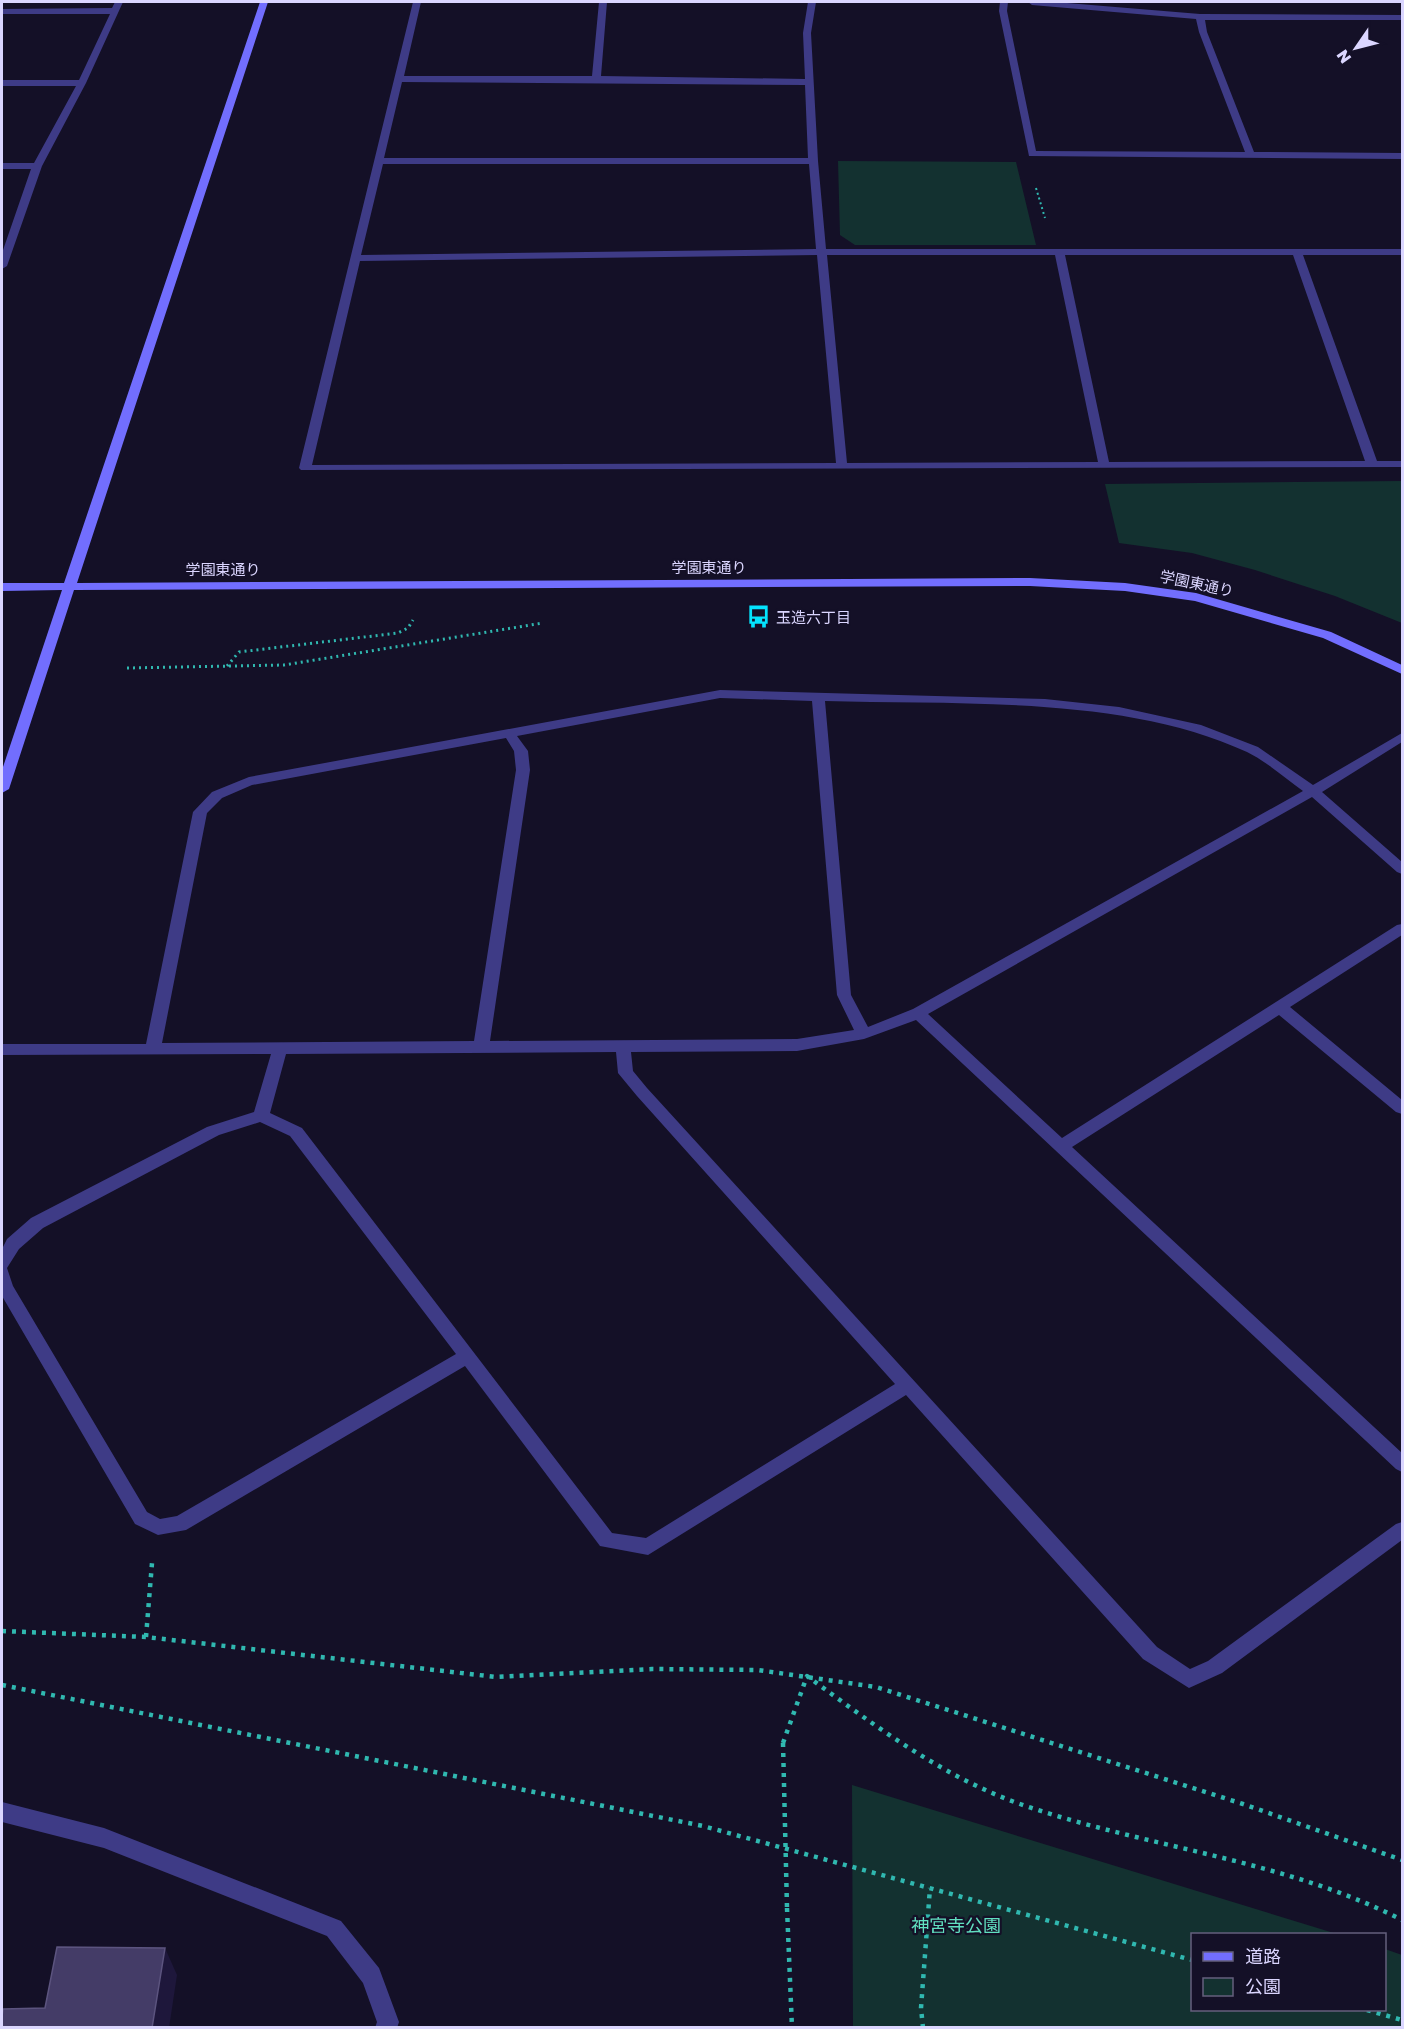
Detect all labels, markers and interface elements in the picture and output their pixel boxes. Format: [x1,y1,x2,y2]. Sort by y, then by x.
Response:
north arrow [1326,18,1386,78]
text: N [1332,46,1355,67]
street label: 学園東通り [671,558,747,576]
street label: 学園東通り [185,560,261,578]
street label: 学園東通り [1158,566,1236,600]
bus stop icon: 玉造六丁目 [745,604,771,630]
place label: 玉造六丁目 [776,608,851,626]
park label: 神宮寺公園 [911,1914,1001,1936]
legend [1191,1933,1386,2011]
text: 道路 [1245,1945,1281,1967]
text: 公園 [1245,1975,1281,1997]

